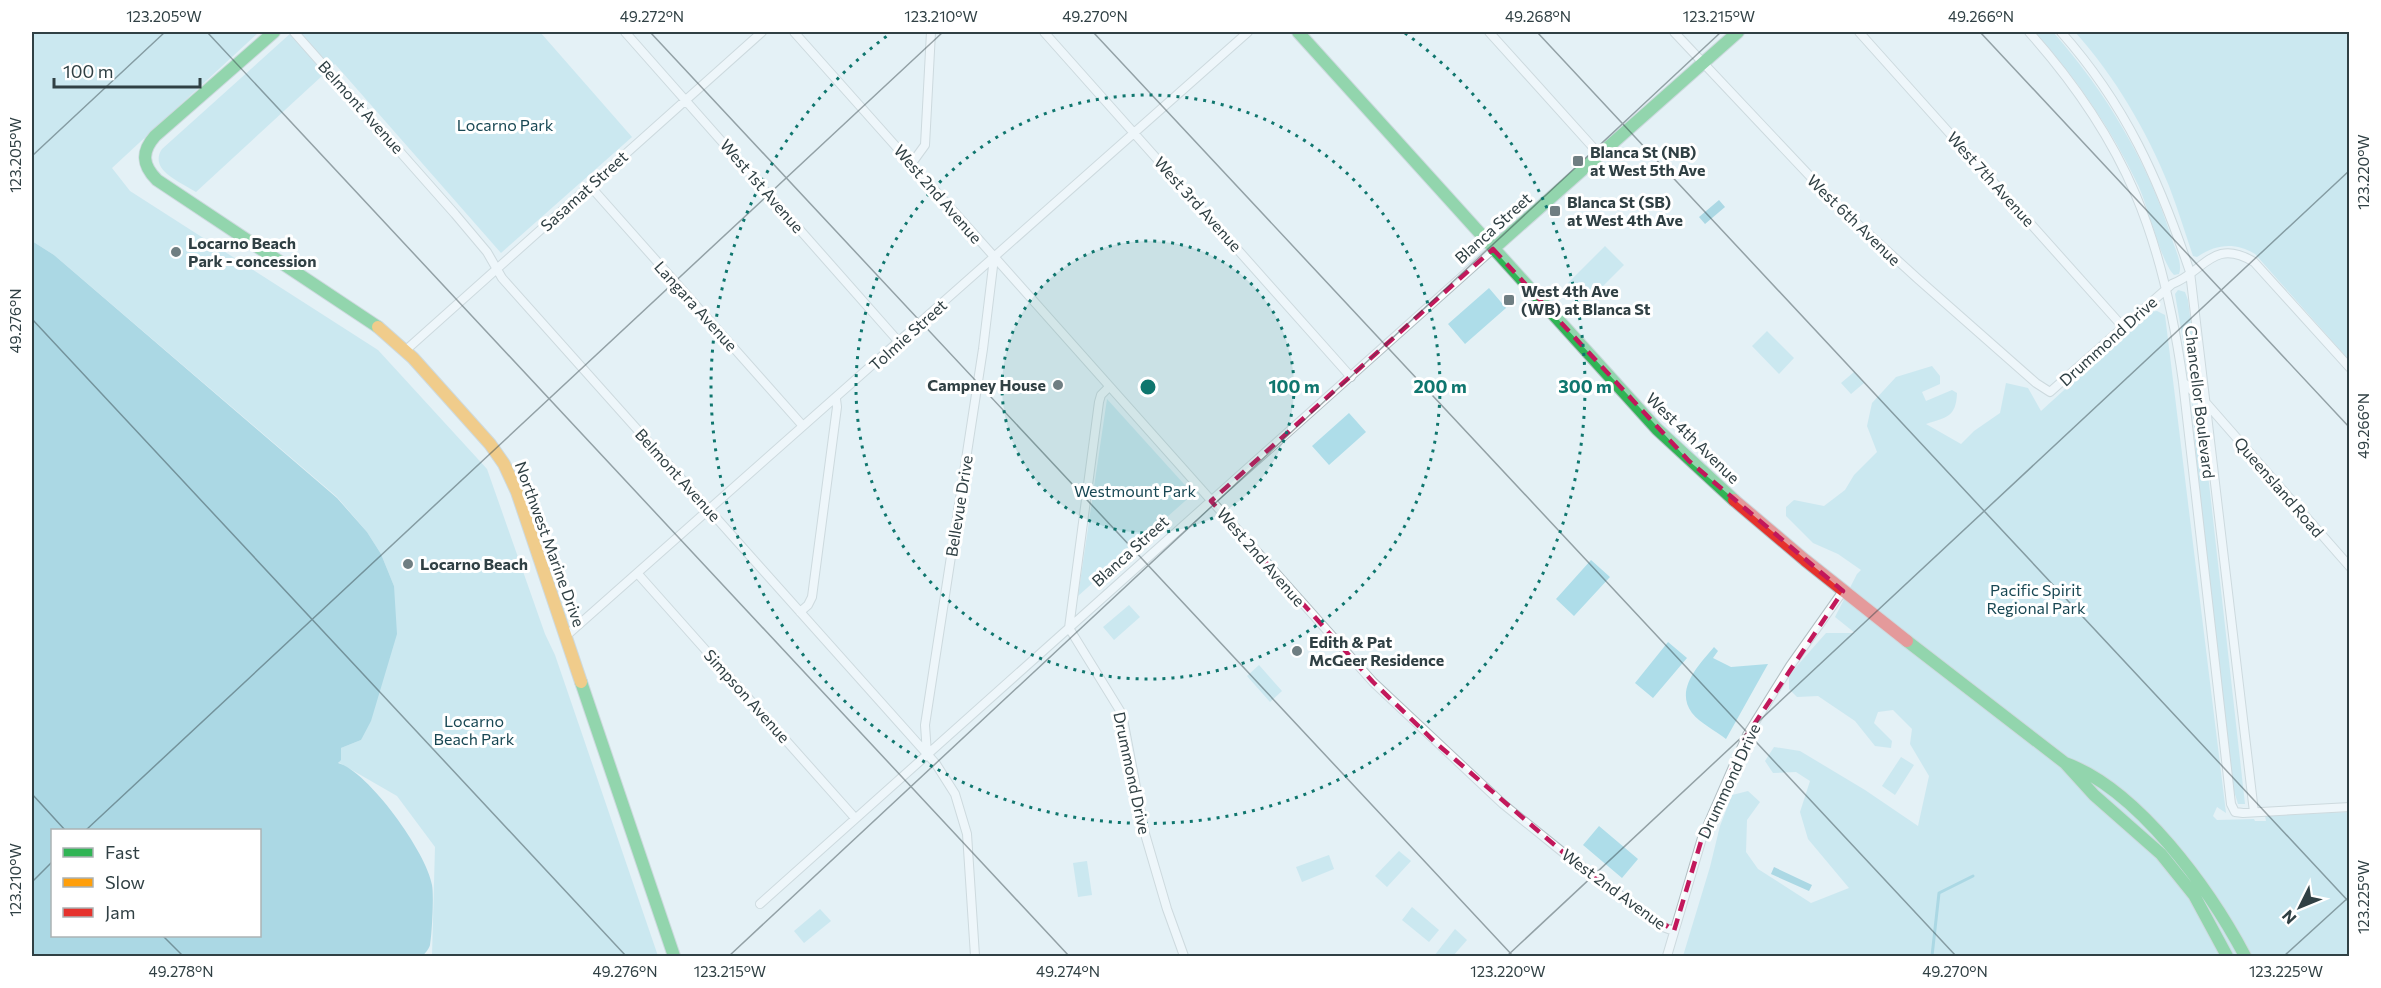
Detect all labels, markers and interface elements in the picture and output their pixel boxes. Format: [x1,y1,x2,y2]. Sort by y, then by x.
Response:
text: 123.205°W [126,7,202,25]
text: 49.272°N [620,7,684,25]
text: 123.210°W [904,7,978,25]
text: 49.270°N [1062,7,1128,25]
text: 49.268°N [1505,7,1571,25]
text: 123.215°W [1683,7,1755,25]
text: 49.266°N [1948,7,2014,25]
scale bar [54,51,200,89]
street label: Belmont Avenue [315,56,408,157]
text: 100 m [63,60,113,82]
park label: Locarno Park [457,115,554,134]
text: 123.205°W [6,117,24,193]
street label: West 7th Avenue [1944,127,2039,230]
text: 123.220°W [2354,134,2372,210]
street label: West 1st Avenue [717,135,808,236]
street label: West 2nd Avenue [890,141,986,247]
place label: Blanca St (NB) at West 5th Ave [1590,142,1705,179]
street label: Sasamat Street [536,146,631,235]
street label: West 3rd Avenue [1151,152,1246,255]
marker: Blanca St (NB) at West 5th Ave [1571,154,1585,168]
street label: West 6th Avenue [1804,170,1905,269]
street label: Blanca Street [1450,188,1535,267]
place label: Blanca St (SB) at West 4th Ave [1567,192,1683,229]
marker: Blanca St (SB) at West 4th Ave [1548,204,1562,218]
place label: Locarno Beach Park - concession [188,233,316,270]
marker: Locarno Beach Park - concession [169,245,183,259]
street label: Langara Avenue [651,257,742,355]
place label: West 4th Ave (WB) at Blanca St [1521,281,1651,318]
text: 49.276°N [6,289,24,353]
street label: Drummond Drive [2055,292,2160,389]
marker: West 4th Ave (WB) at Blanca St [1502,293,1516,307]
street label: Tolmie Street [865,295,951,374]
street label: Chancellor Boulevard [2182,324,2219,480]
place label: Campney House [927,375,1046,394]
text: 100 m [1268,375,1320,397]
text: 200 m [1413,375,1467,397]
text: 300 m [1558,375,1612,397]
centre of rings [1138,377,1158,397]
marker: Campney House [1051,378,1065,392]
street label: West 4th Avenue [1643,388,1744,487]
text: 49.266°N [2354,393,2372,459]
street label: Belmont Avenue [632,424,725,525]
street label: Queensland Road [2231,433,2328,541]
street label: Bellevue Drive [941,454,976,558]
street label: Northwest Marine Drive [512,458,589,629]
park label: Westmount Park [1074,481,1196,500]
street label: West 2nd Avenue [1213,504,1309,610]
street label: Blanca Street [1087,511,1172,590]
place label: Locarno Beach [420,554,528,573]
marker: Locarno Beach [401,557,415,571]
park label: Pacific Spirit Regional Park [1986,580,2086,617]
place label: Edith & Pat McGeer Residence [1309,632,1444,669]
marker: Edith & Pat McGeer Residence [1290,644,1304,658]
street label: Simpson Avenue [700,645,794,746]
street label: Drummond Drive [1110,710,1155,836]
park label: Locarno Beach Park [434,711,515,748]
street label: Drummond Drive [1694,720,1764,841]
legend [51,829,261,937]
text: Fast [105,841,140,863]
text: 123.210°W [6,843,24,917]
street label: West 2nd Avenue [1558,844,1670,933]
text: 123.225°W [2354,860,2372,934]
text: Slow [105,871,145,893]
north arrow [2270,877,2330,937]
text: Jam [105,901,135,923]
text: N [2278,907,2300,928]
text: 49.278°N [149,962,213,980]
text: 49.276°N [593,962,657,980]
text: 123.215°W [694,962,766,980]
text: 49.274°N [1036,962,1100,980]
text: 123.220°W [1470,962,1546,980]
text: 49.270°N [1922,962,1988,980]
text: 123.225°W [2249,962,2323,980]

